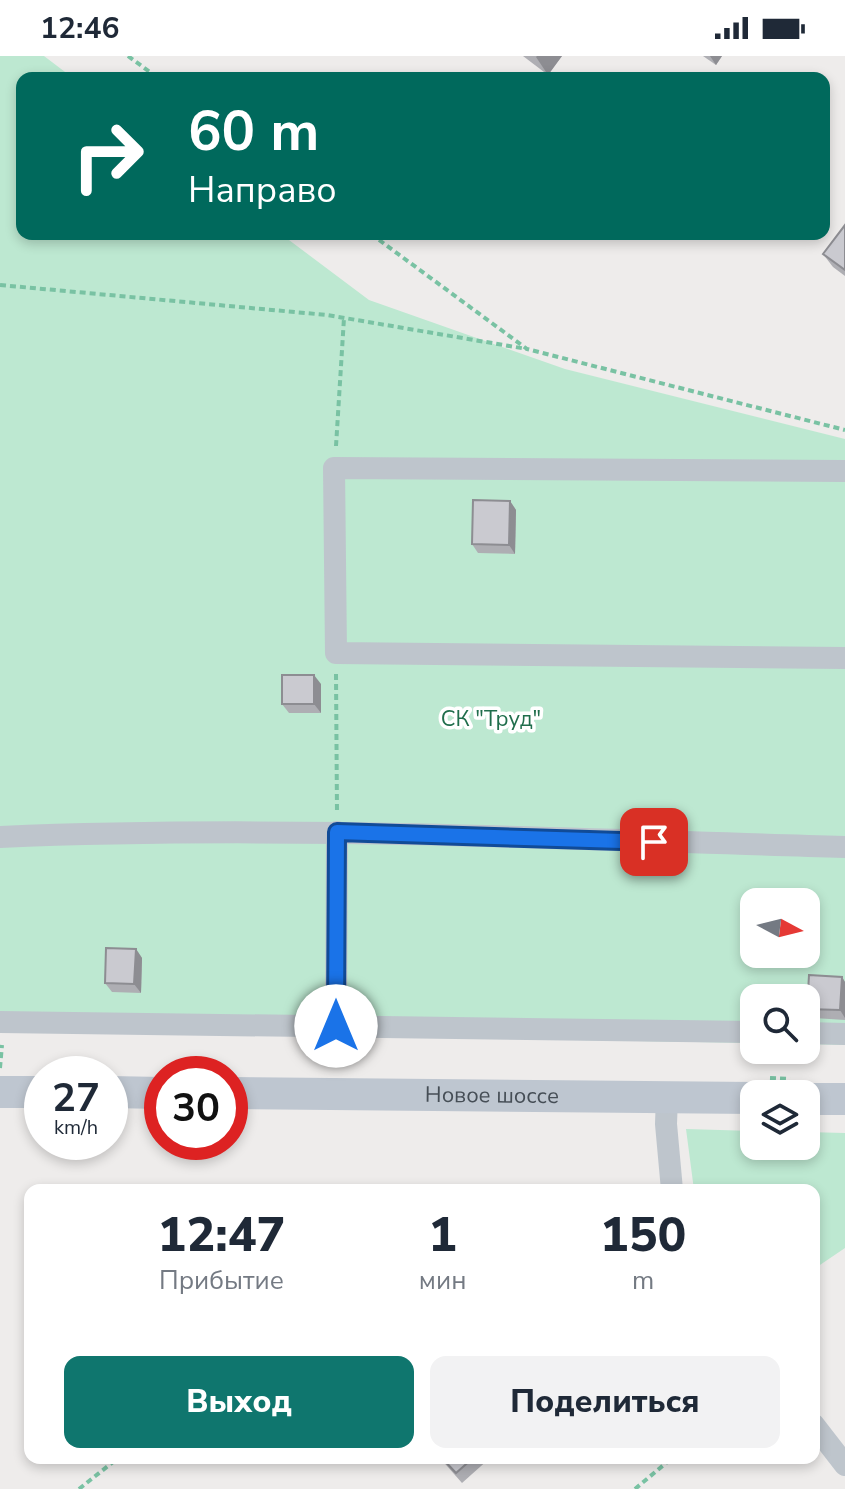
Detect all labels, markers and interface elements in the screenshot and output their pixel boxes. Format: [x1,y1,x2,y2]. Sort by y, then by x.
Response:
text: 12:46 [40,8,119,49]
text: 60 m [188,93,319,170]
icon: right [56,104,160,208]
text: Направо [188,166,337,215]
park label: СК "Труд" [441,704,541,734]
pin [620,808,688,876]
icon: arrive [632,820,676,864]
north arrow [740,888,820,968]
map controls [740,888,820,1160]
position arrow [294,984,378,1068]
button: search [740,984,820,1064]
speed limit sign: 30 [144,1056,248,1160]
text: 27 [52,1071,100,1125]
street label: Новое шоссе [425,1080,559,1111]
button: layers [740,1080,820,1160]
text: km/h [54,1114,98,1141]
text: 12:47 [158,1202,285,1268]
text: 1 [428,1202,457,1268]
text: 150 [600,1202,686,1268]
text: Прибытие [159,1263,284,1298]
text: мин [419,1263,466,1298]
text: m [632,1263,654,1298]
button: Выход [64,1356,414,1448]
button: Поделиться [430,1356,780,1448]

